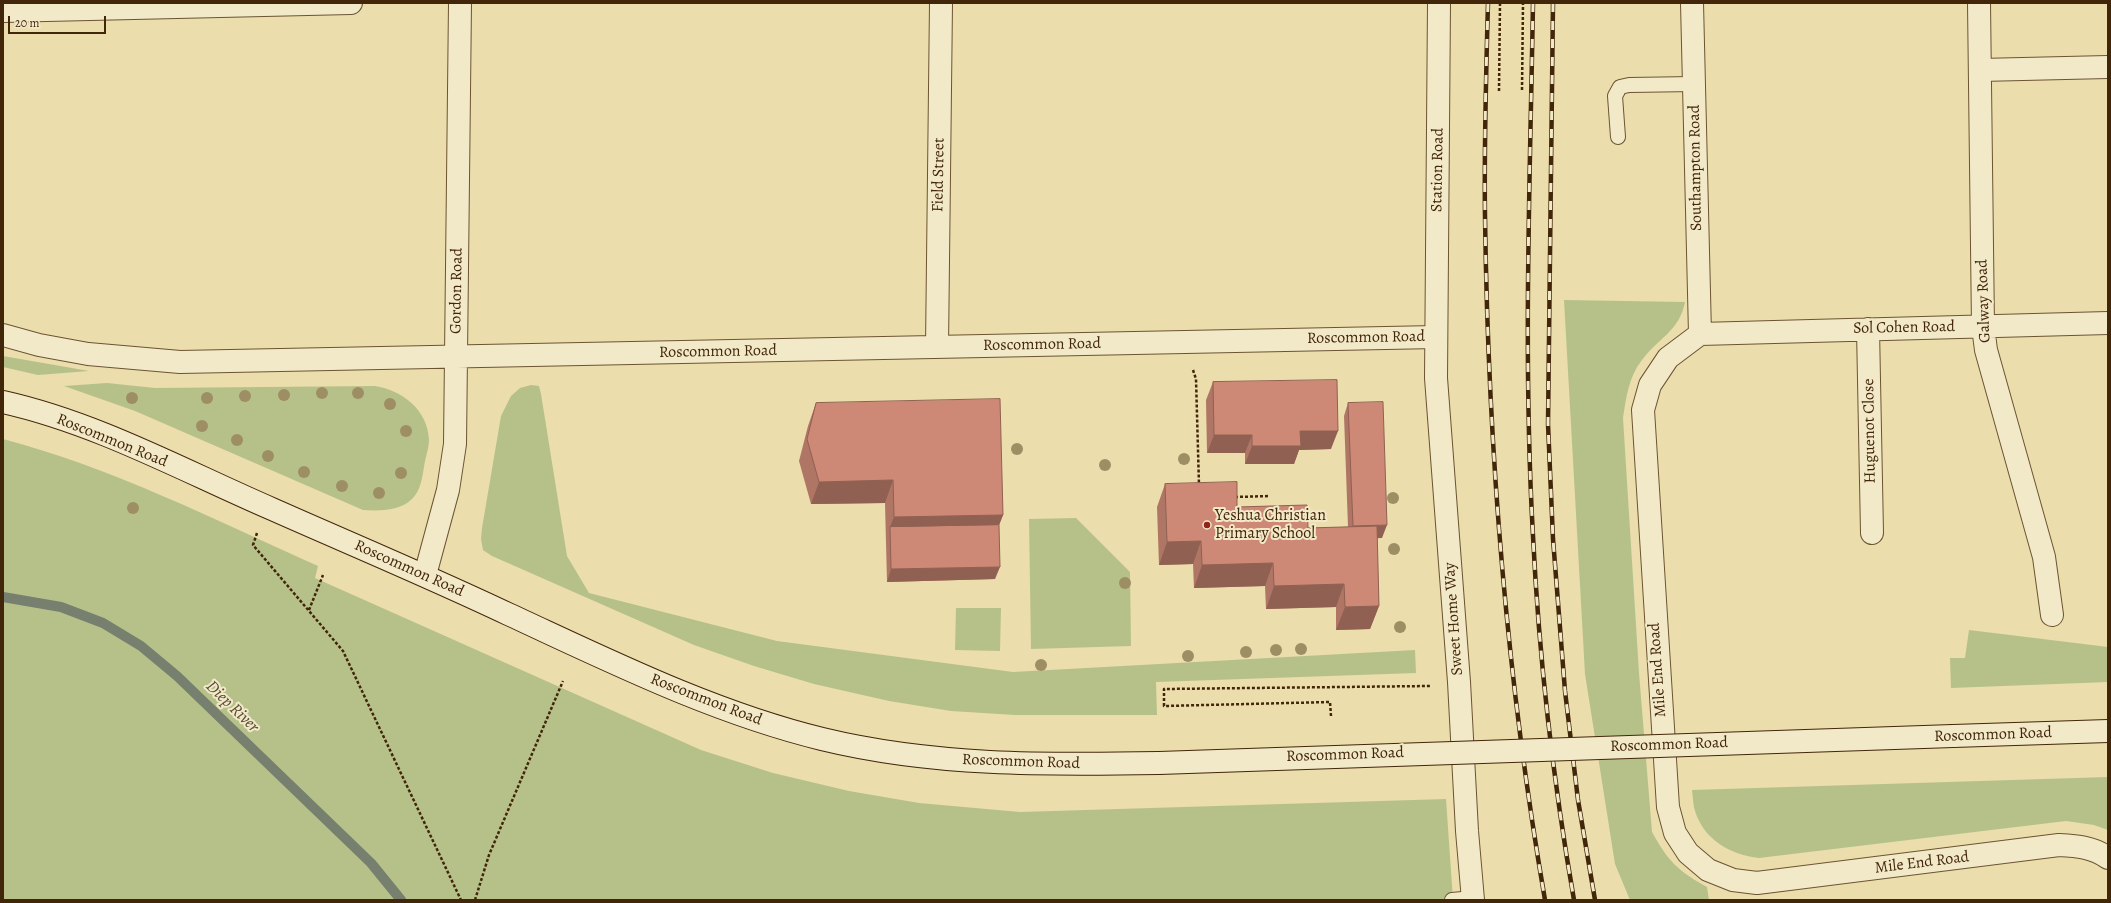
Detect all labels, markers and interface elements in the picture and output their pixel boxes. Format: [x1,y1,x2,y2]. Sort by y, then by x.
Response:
scale bar [10,8,108,34]
text: 20 m [15,15,39,31]
street label: Southampton Road [1685,105,1707,231]
street label: Station Road [1428,128,1448,212]
street label: Field Street [929,138,949,212]
street label: Gordon Road [447,248,467,334]
street label: Galway Road [1973,259,1995,343]
street label: Sol Cohen Road [1853,318,1955,338]
street label: Roscommon Road [1307,327,1425,349]
street label: Roscommon Road [983,334,1101,356]
street label: Roscommon Road [659,341,777,363]
street label: Huguenot Close [1859,378,1881,484]
street label: Roscommon Road [54,410,170,472]
place label: Yeshua Christian Primary School [1215,506,1326,544]
marker: Yeshua Christian Primary School [1202,520,1212,530]
street label: Roscommon Road [351,536,467,602]
street label: Sweet Home Way [1440,562,1468,676]
street label: Mile End Road [1645,622,1671,718]
street label: Roscommon Road [647,670,765,730]
water label: Diep River [201,677,263,737]
street label: Roscommon Road [1934,723,2052,747]
street label: Roscommon Road [1610,733,1728,757]
street label: Roscommon Road [1286,743,1404,767]
street label: Roscommon Road [962,750,1080,774]
street label: Mile End Road [1874,848,1970,878]

